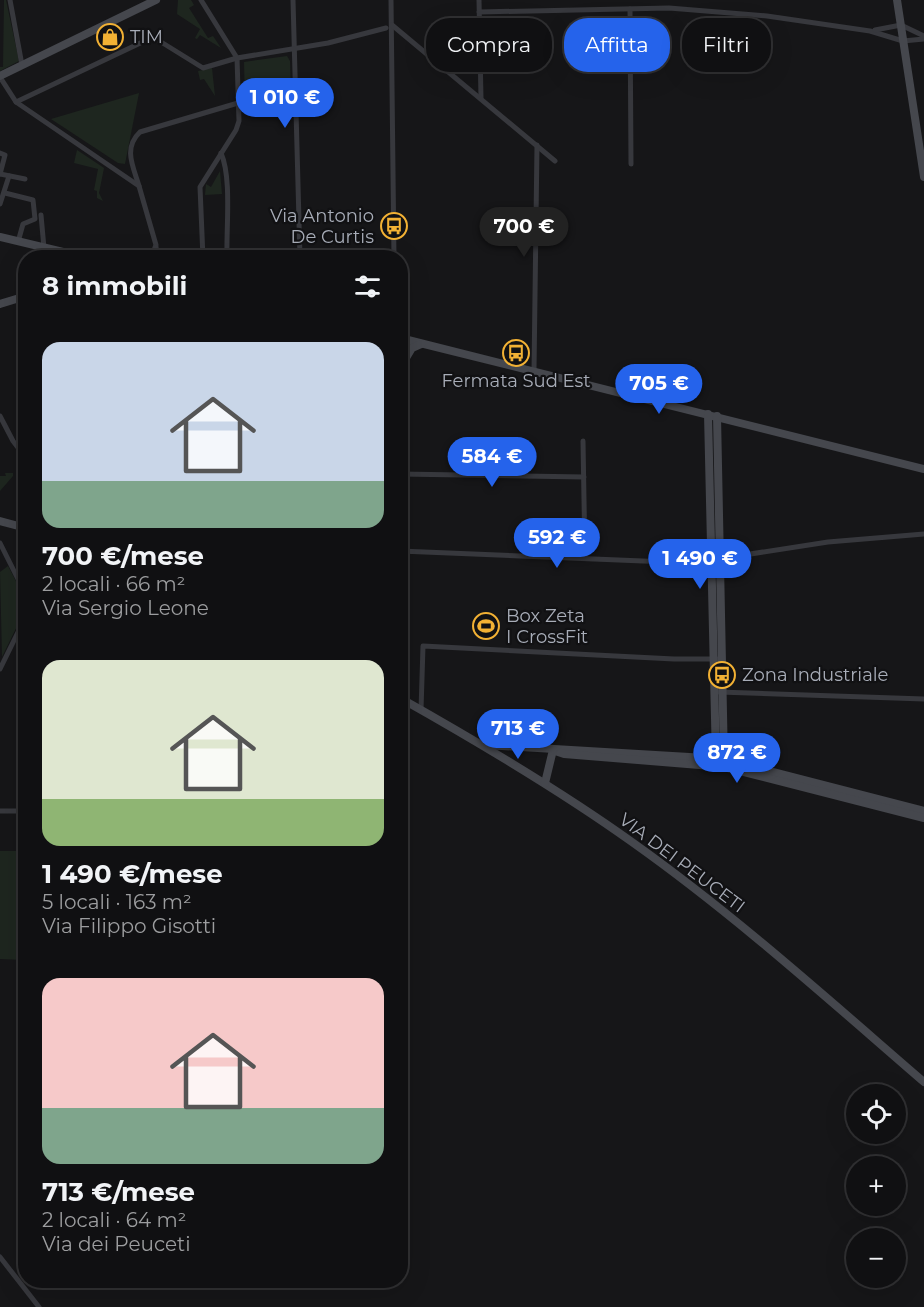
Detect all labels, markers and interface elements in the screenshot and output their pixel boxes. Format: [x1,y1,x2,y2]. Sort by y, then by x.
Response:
chip: Compra [426,18,552,72]
chip: Affitta [564,18,670,72]
chip: Filtri [682,18,771,72]
shop icon: TIM [95,22,125,52]
place label: TIM [130,26,163,48]
pin: 1 010 € [230,78,340,129]
text: 1 010 € [250,85,320,109]
place label: Via Antonio De Curtis [270,205,374,248]
pin: 700 € [482,207,566,258]
bus stop icon: Via Antonio De Curtis [379,211,409,241]
text: 700 € [493,214,555,238]
text: 8 immobili [42,270,187,302]
icon: filters [351,270,384,303]
bus stop icon: Fermata Sud Est [501,338,531,368]
pin: 705 € [617,364,701,415]
place label: Fermata Sud Est [441,370,591,392]
text: 705 € [629,371,689,395]
icon: home [159,381,267,489]
pin: 584 € [450,437,534,488]
text: 584 € [462,444,522,468]
pin: 592 € [515,518,599,569]
text: 592 € [528,525,586,549]
pin: 1 490 € [645,539,755,590]
text: 700 €/mese [42,540,204,572]
text: 1 490 € [662,546,738,570]
text: 2 locali · 66 m² [42,572,185,596]
text: Via Sergio Leone [42,596,209,620]
place label: Box Zeta I CrossFit [506,605,588,648]
sports icon: Box Zeta I CrossFit [471,611,501,641]
bus stop icon: Zona Industriale [707,660,737,690]
place label: Zona Industriale [742,664,889,686]
icon: home [159,699,267,807]
pin: 713 € [476,709,560,760]
text: 713 € [491,716,545,740]
pin: 872 € [695,733,779,784]
text: 872 € [707,740,767,764]
street label: VIA DEI PEUCETI [615,808,749,918]
text: 1 490 €/mese [42,858,223,890]
text: 5 locali · 163 m² [42,890,192,914]
text: Via Filippo Gisotti [42,914,216,938]
icon: home [159,1017,267,1125]
map controls [846,1084,906,1288]
button: locate [846,1084,906,1144]
button: + [846,1156,906,1216]
text: 713 €/mese [42,1176,195,1208]
text: 2 locali · 64 m² [42,1208,186,1232]
button: − [846,1228,906,1288]
text: Via dei Peuceti [42,1232,191,1256]

